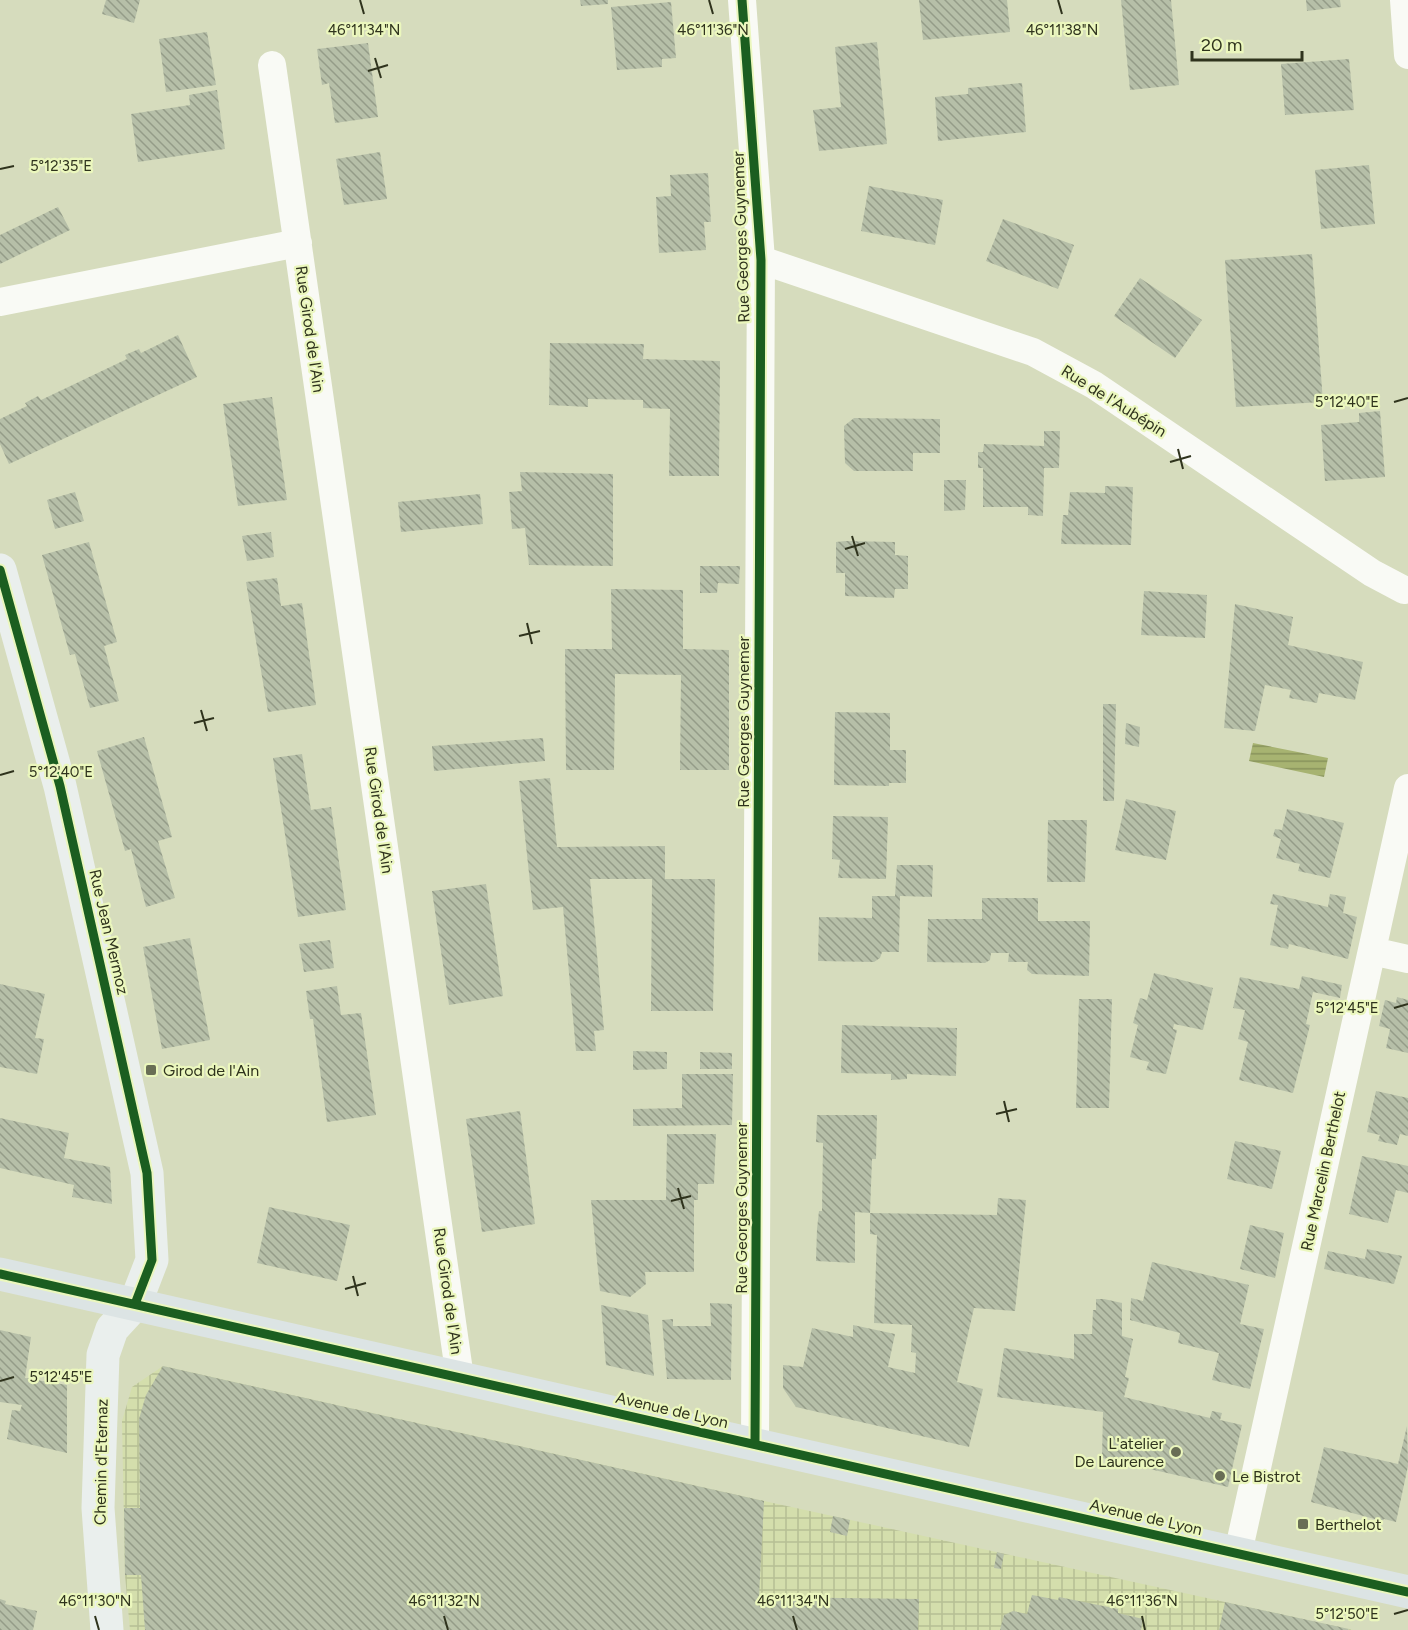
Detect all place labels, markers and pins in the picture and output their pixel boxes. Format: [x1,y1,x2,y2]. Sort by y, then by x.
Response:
place label: Girod de l'Ain [163,1061,259,1080]
marker: Girod de l'Ain [144,1063,158,1077]
place label: L'atelier De Laurence [1074,1434,1165,1471]
marker: L'atelier De Laurence [1169,1445,1183,1459]
place label: Le Bistrot [1232,1467,1301,1486]
marker: Le Bistrot [1213,1469,1227,1483]
place label: Berthelot [1315,1515,1381,1534]
marker: Berthelot [1296,1517,1310,1531]

